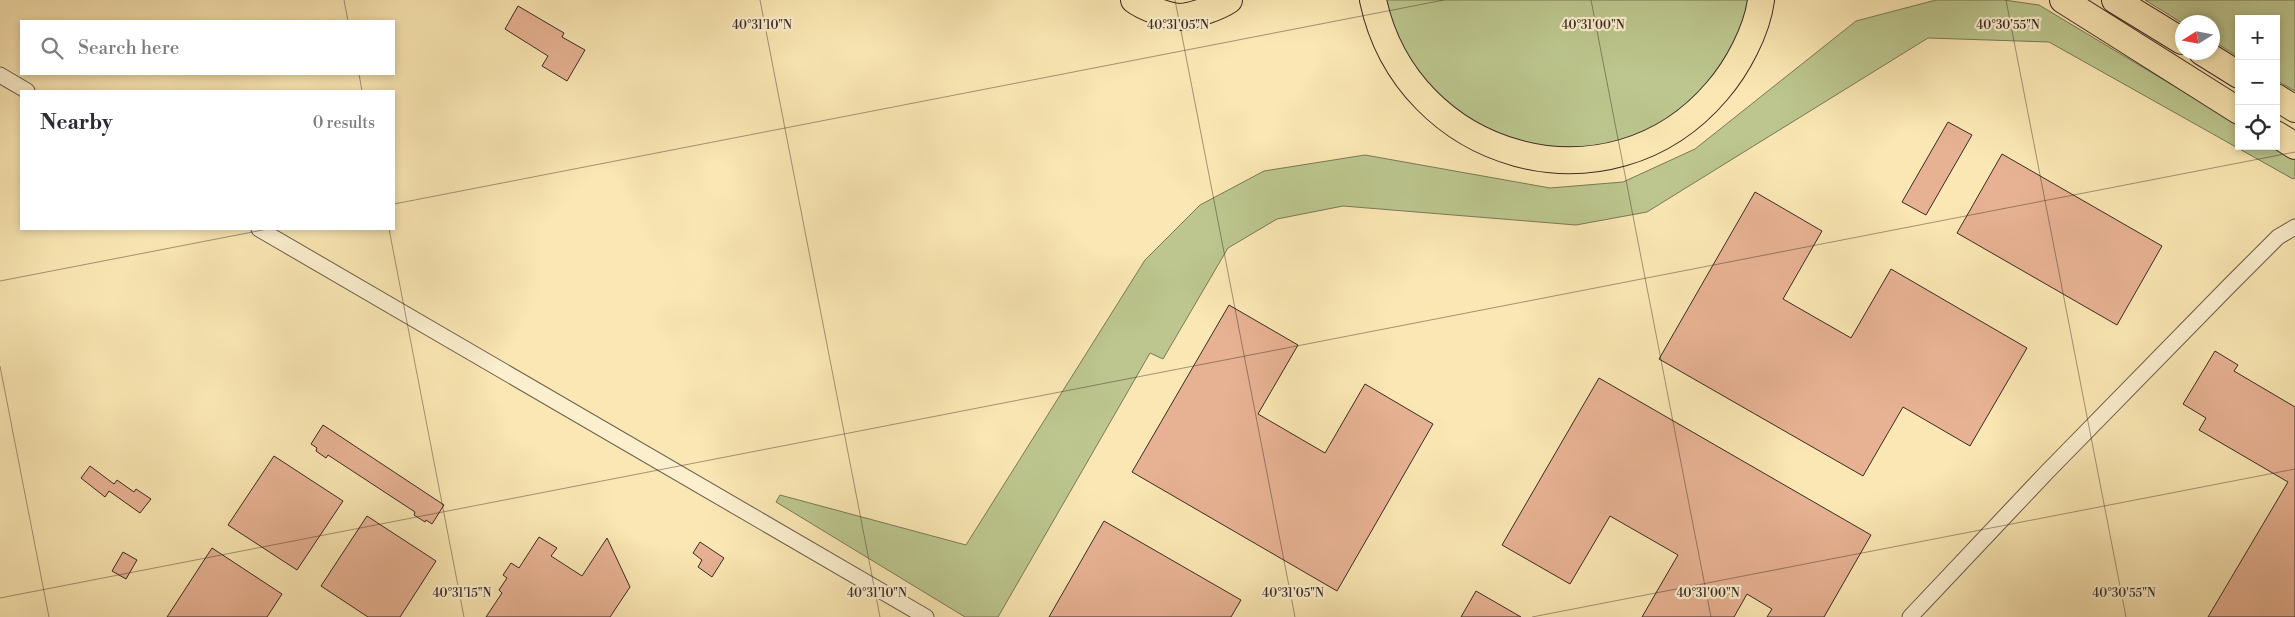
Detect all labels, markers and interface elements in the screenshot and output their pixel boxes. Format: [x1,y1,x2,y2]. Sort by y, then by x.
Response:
north arrow [2175,15,2220,60]
map controls [2235,15,2280,150]
button: + [2235,15,2280,60]
text: 40°31'10"N [732,18,792,33]
text: 40°31'05"N [1147,18,1209,33]
text: 40°31'00"N [1561,18,1625,33]
text: 40°30'55"N [1976,18,2040,33]
search box [20,20,395,75]
icon: search [38,34,66,62]
text: Search here [78,36,179,60]
button: − [2235,60,2280,105]
button: locate [2235,105,2280,150]
text: Nearby [40,110,113,136]
text: 0 results [313,113,375,133]
text: 40°31'15"N [432,586,492,601]
text: 40°31'10"N [847,586,907,601]
text: 40°31'05"N [1262,586,1324,601]
text: 40°31'00"N [1676,586,1740,601]
text: 40°30'55"N [2092,586,2156,601]

